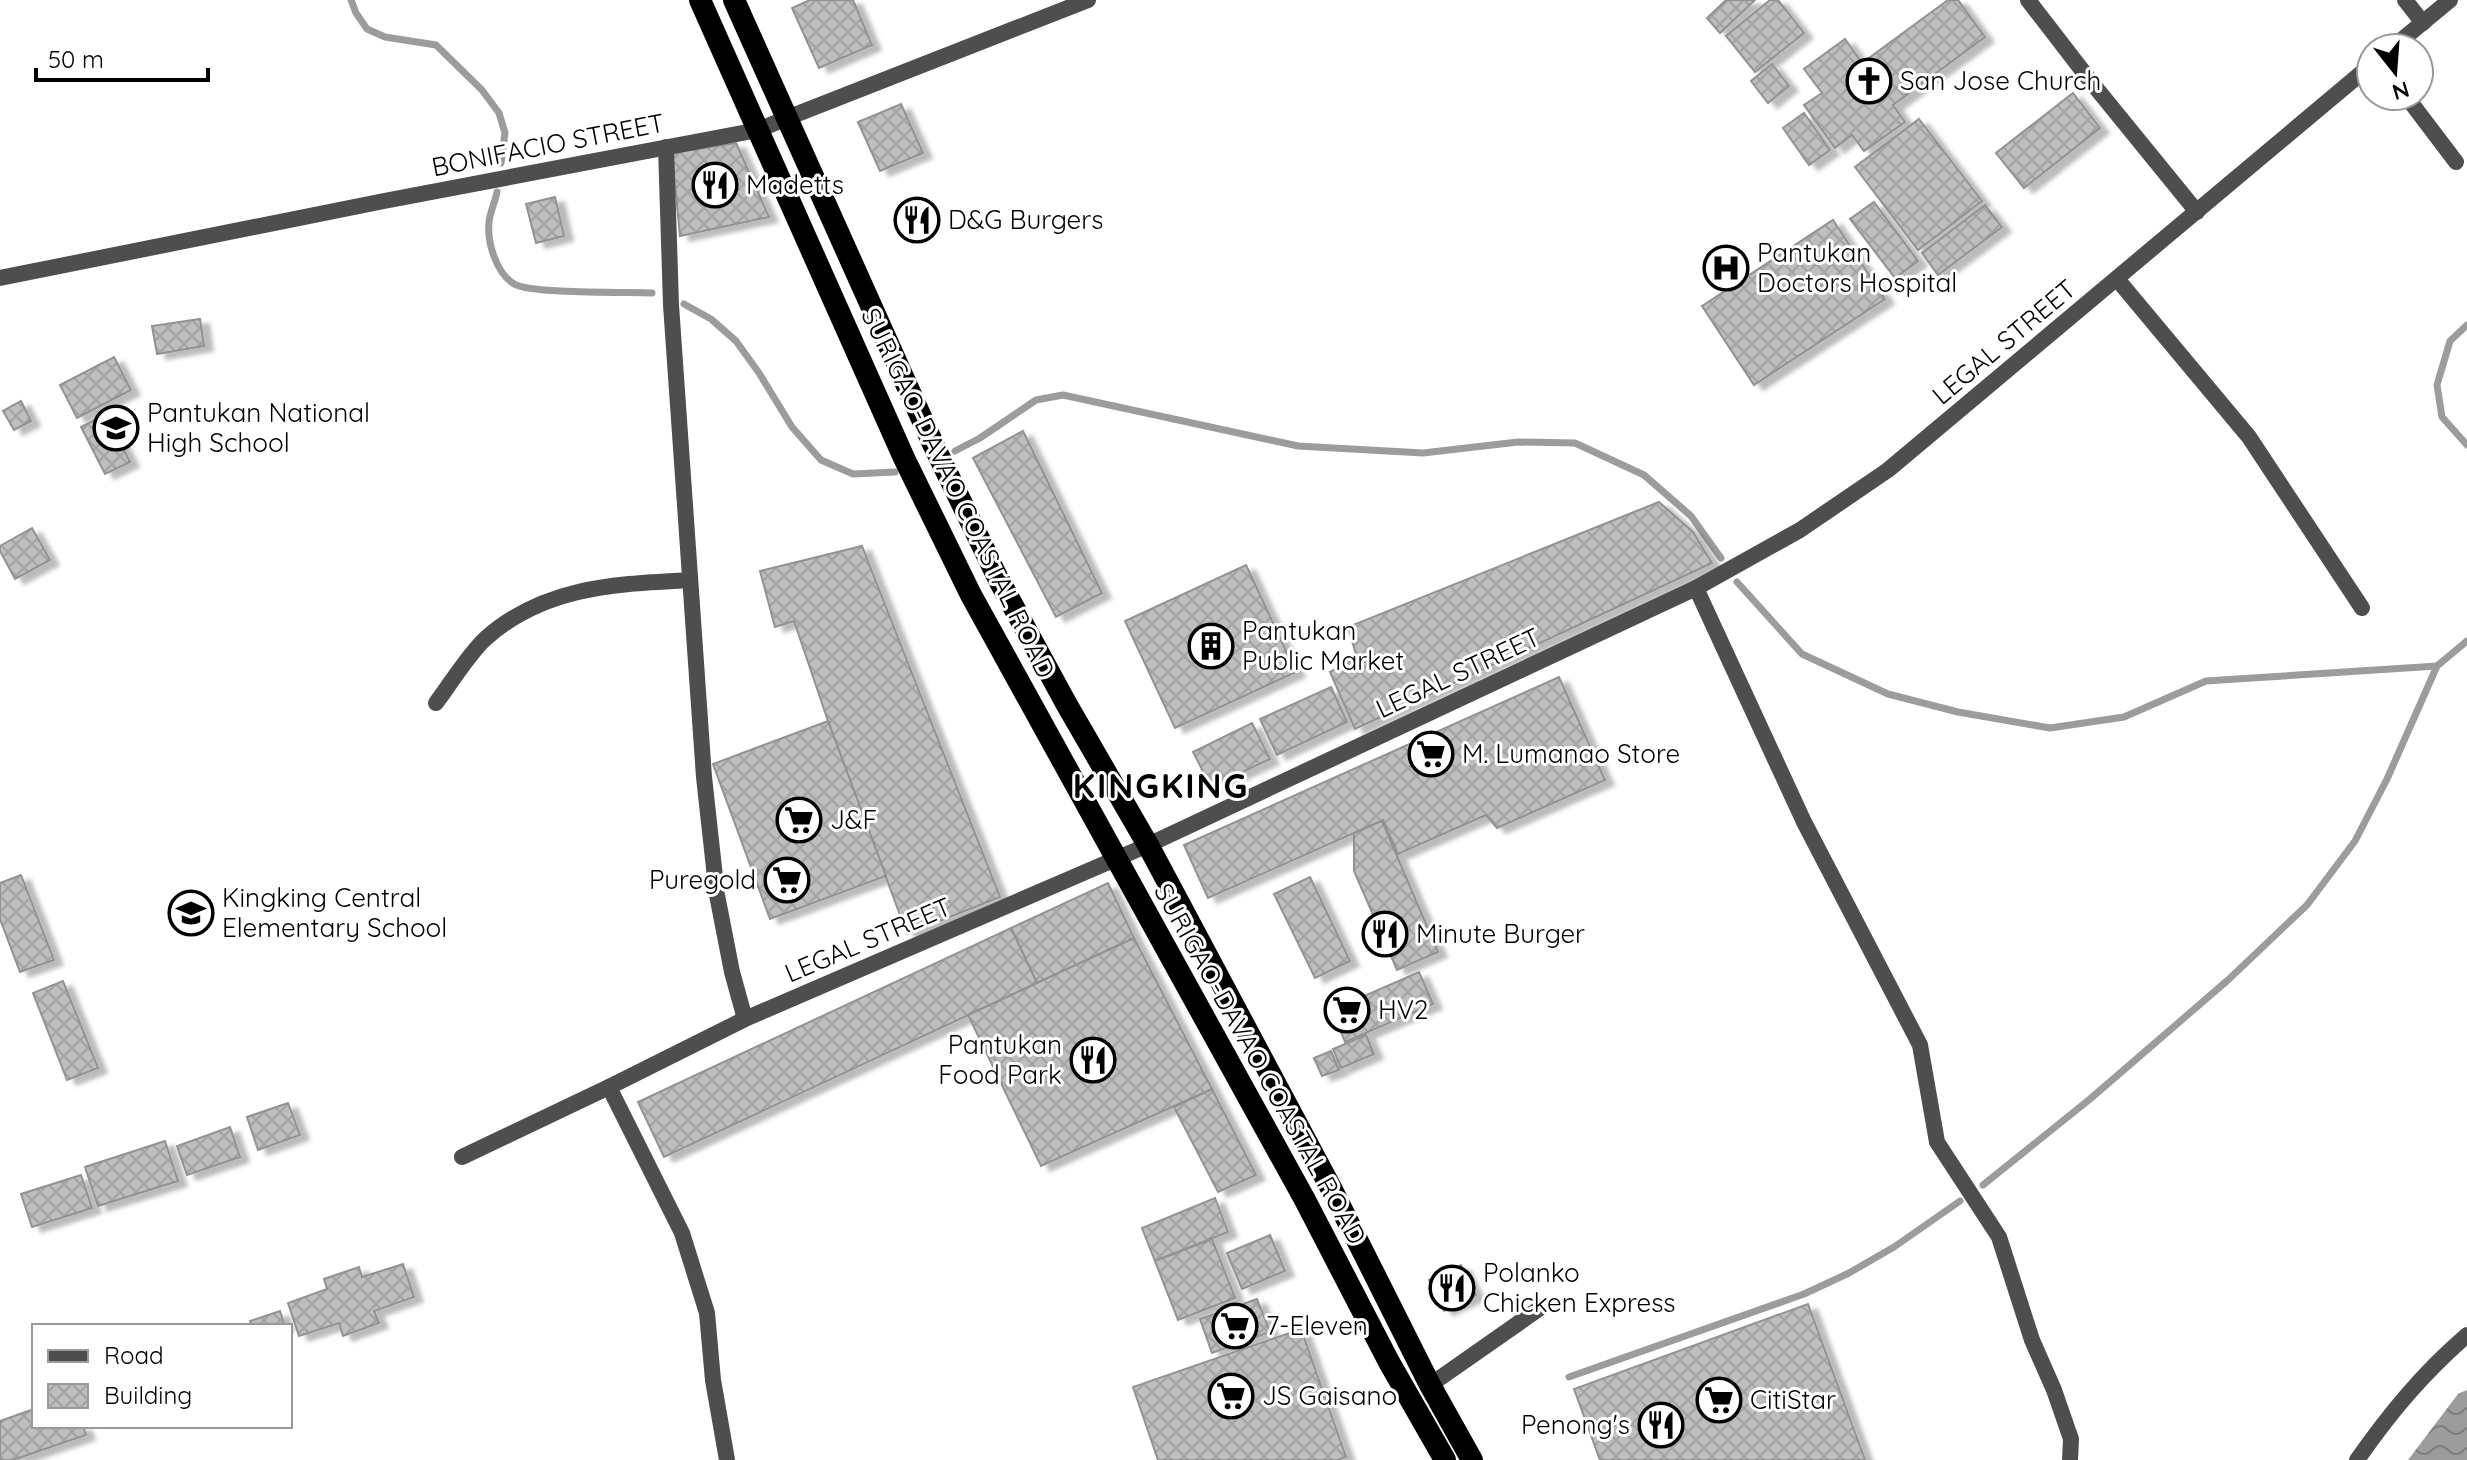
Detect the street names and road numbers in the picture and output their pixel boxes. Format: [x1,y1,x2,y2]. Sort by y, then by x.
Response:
street label: BONIFACIO STREET [429,106,667,183]
street label: LEGAL STREET [1925,272,2082,411]
street label: SURIGAO-DAVAO COASTAL ROAD [854,302,1063,683]
street label: LEGAL STREET [1370,620,1545,725]
street label: SURIGAO-DAVAO COASTAL ROAD [1147,877,1374,1250]
street label: LEGAL STREET [780,890,956,989]

